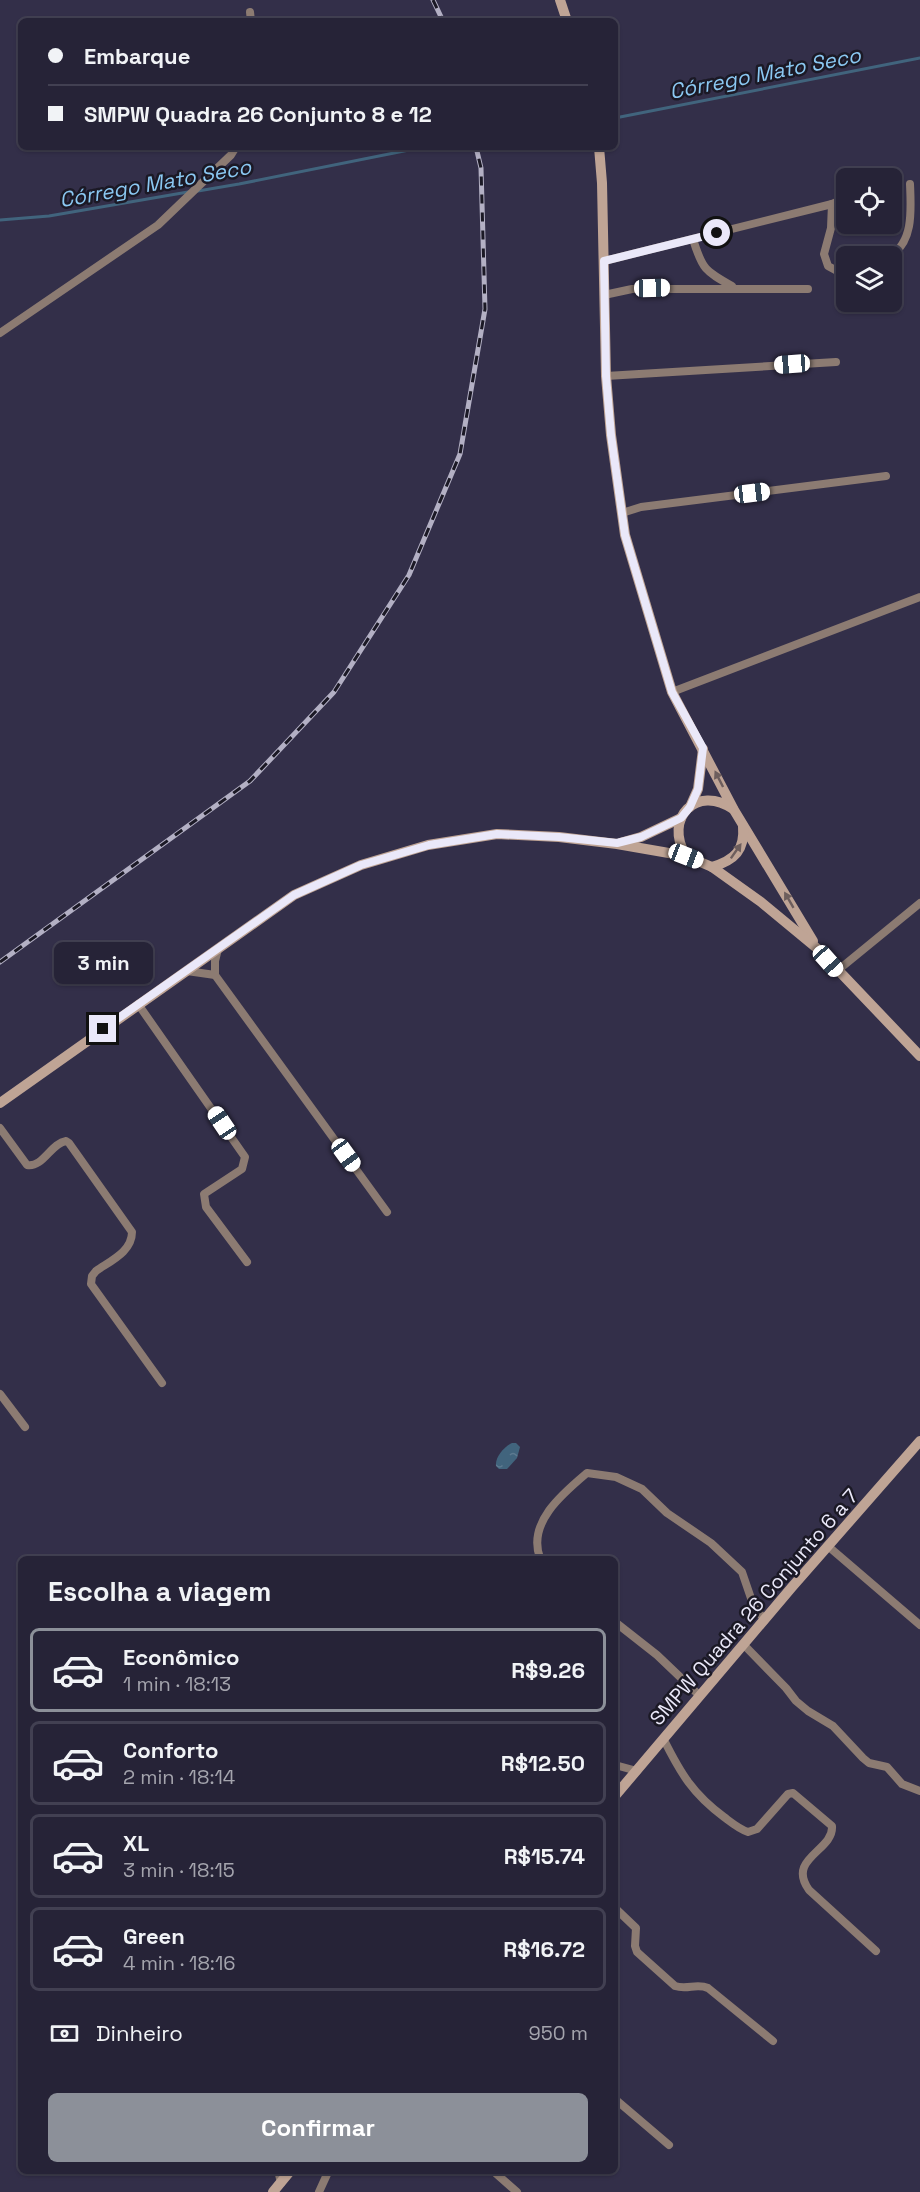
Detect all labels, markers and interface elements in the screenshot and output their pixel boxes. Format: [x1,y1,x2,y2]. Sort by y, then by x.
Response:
water label: Córrego Mato Seco [667,41,864,105]
text: Embarque [84,42,190,70]
text: SMPW Quadra 26 Conjunto 8 e 12 [84,100,432,128]
water label: Córrego Mato Seco [57,153,254,213]
map controls [836,168,902,312]
button: locate [836,168,902,234]
route start [703,219,730,246]
button: layers [836,246,902,312]
car [634,279,670,297]
car [773,354,811,374]
car [733,482,771,504]
one-way arrow [714,770,724,788]
car [666,841,706,871]
one-way arrow [730,843,742,859]
one-way arrow [783,892,794,908]
callout: 3 min [54,942,152,984]
car [809,942,847,980]
text: 3 min [78,950,129,976]
route end [89,1015,116,1042]
car [204,1103,240,1143]
car [328,1135,364,1175]
street label: SMPW Quadra 26 Conjunto 6 a 7 [644,1483,864,1731]
text: Escolha a viagem [48,1574,271,1609]
icon: car [51,1643,105,1697]
text: Econômico [123,1643,240,1671]
text: R$9.26 [511,1656,585,1684]
text: 1 min · 18:13 [123,1671,231,1697]
icon: car [51,1736,105,1790]
text: Conforto [123,1736,218,1764]
text: R$12.50 [501,1749,585,1777]
text: 2 min · 18:14 [123,1764,235,1790]
icon: car [51,1829,105,1883]
text: XL [123,1829,149,1857]
text: R$15.74 [504,1842,585,1870]
text: 3 min · 18:15 [123,1857,235,1883]
icon: car [51,1922,105,1976]
text: Green [123,1922,185,1950]
text: R$16.72 [503,1935,585,1963]
text: 4 min · 18:16 [123,1950,236,1976]
icon: cash [48,2017,81,2050]
text: Dinheiro [96,2019,183,2047]
text: 950 m [529,2020,588,2046]
button: Confirmar [48,2093,588,2162]

